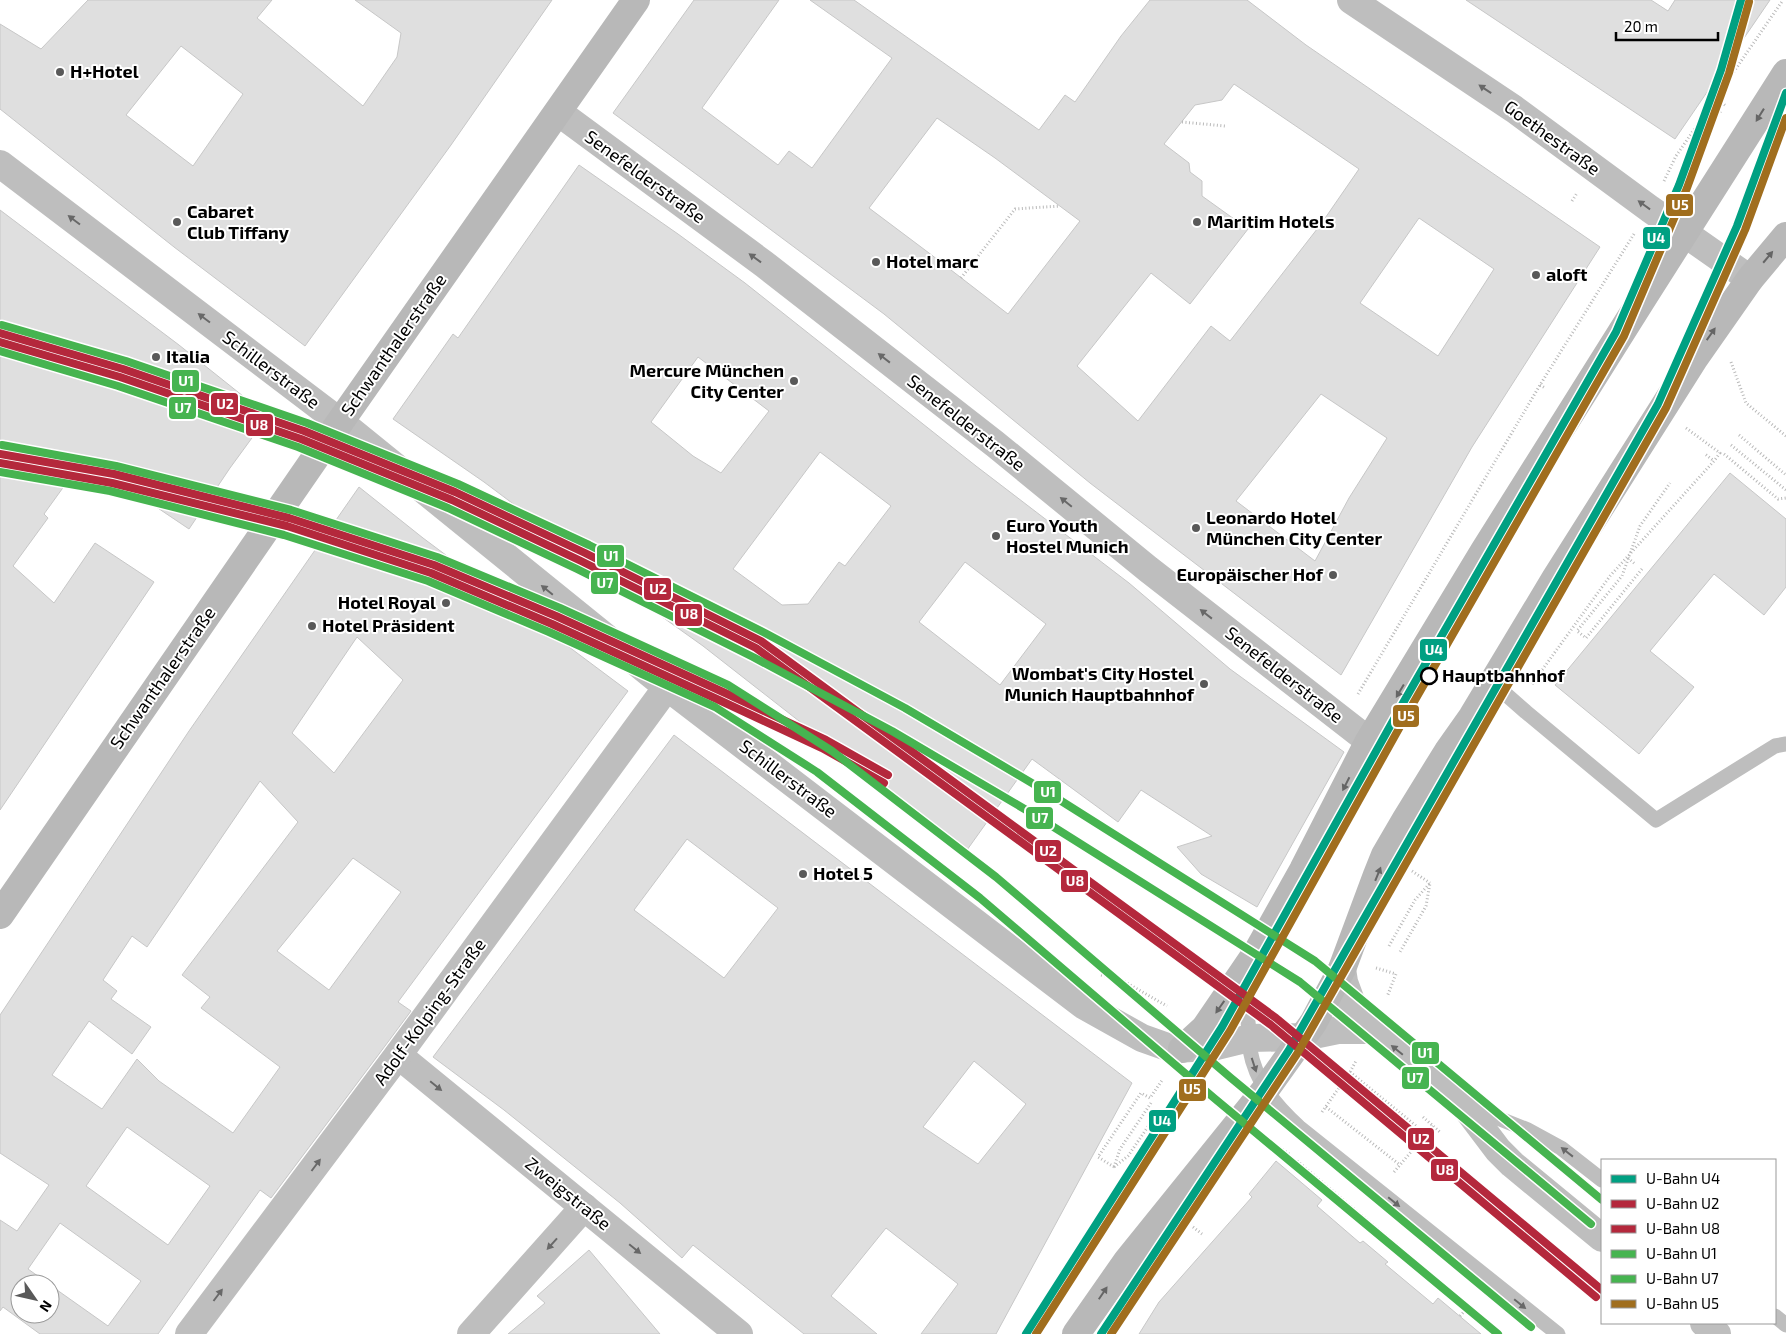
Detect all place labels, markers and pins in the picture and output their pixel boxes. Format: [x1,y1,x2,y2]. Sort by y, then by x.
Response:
place label: H+Hotel [70,60,139,82]
marker: H+Hotel [54,66,66,78]
place label: Cabaret Club Tiffany [187,200,290,243]
place label: Maritim Hotels [1207,210,1334,232]
marker: Cabaret Club Tiffany [171,216,183,228]
marker: Maritim Hotels [1191,216,1203,228]
place label: Hotel marc [886,250,979,272]
marker: Hotel marc [870,256,882,268]
place label: aloft [1546,263,1588,285]
marker: aloft [1530,269,1542,281]
place label: Italia [166,345,210,367]
marker: Italia [150,351,162,363]
place label: Mercure München City Center [630,359,784,402]
marker: Mercure München City Center [788,375,800,387]
place label: Leonardo Hotel München City Center [1206,506,1382,549]
place label: Euro Youth Hostel Munich [1006,514,1128,557]
marker: Leonardo Hotel München City Center [1190,522,1202,534]
marker: Euro Youth Hostel Munich [990,530,1002,542]
place label: Europäischer Hof [1177,563,1324,585]
marker: Europäischer Hof [1327,569,1339,581]
place label: Hotel Royal [338,591,436,613]
marker: Hotel Royal [440,597,452,609]
place label: Hotel Präsident [322,614,455,636]
marker: Hotel Präsident [306,620,318,632]
place label: Wombat's City Hostel Munich Hauptbahnhof [1004,662,1195,705]
place label: Hauptbahnhof [1442,664,1566,686]
marker: Hauptbahnhof [1420,667,1438,685]
marker: Wombat's City Hostel Munich Hauptbahnhof [1198,678,1210,690]
place label: Hotel 5 [813,862,873,884]
marker: Hotel 5 [797,868,809,880]

